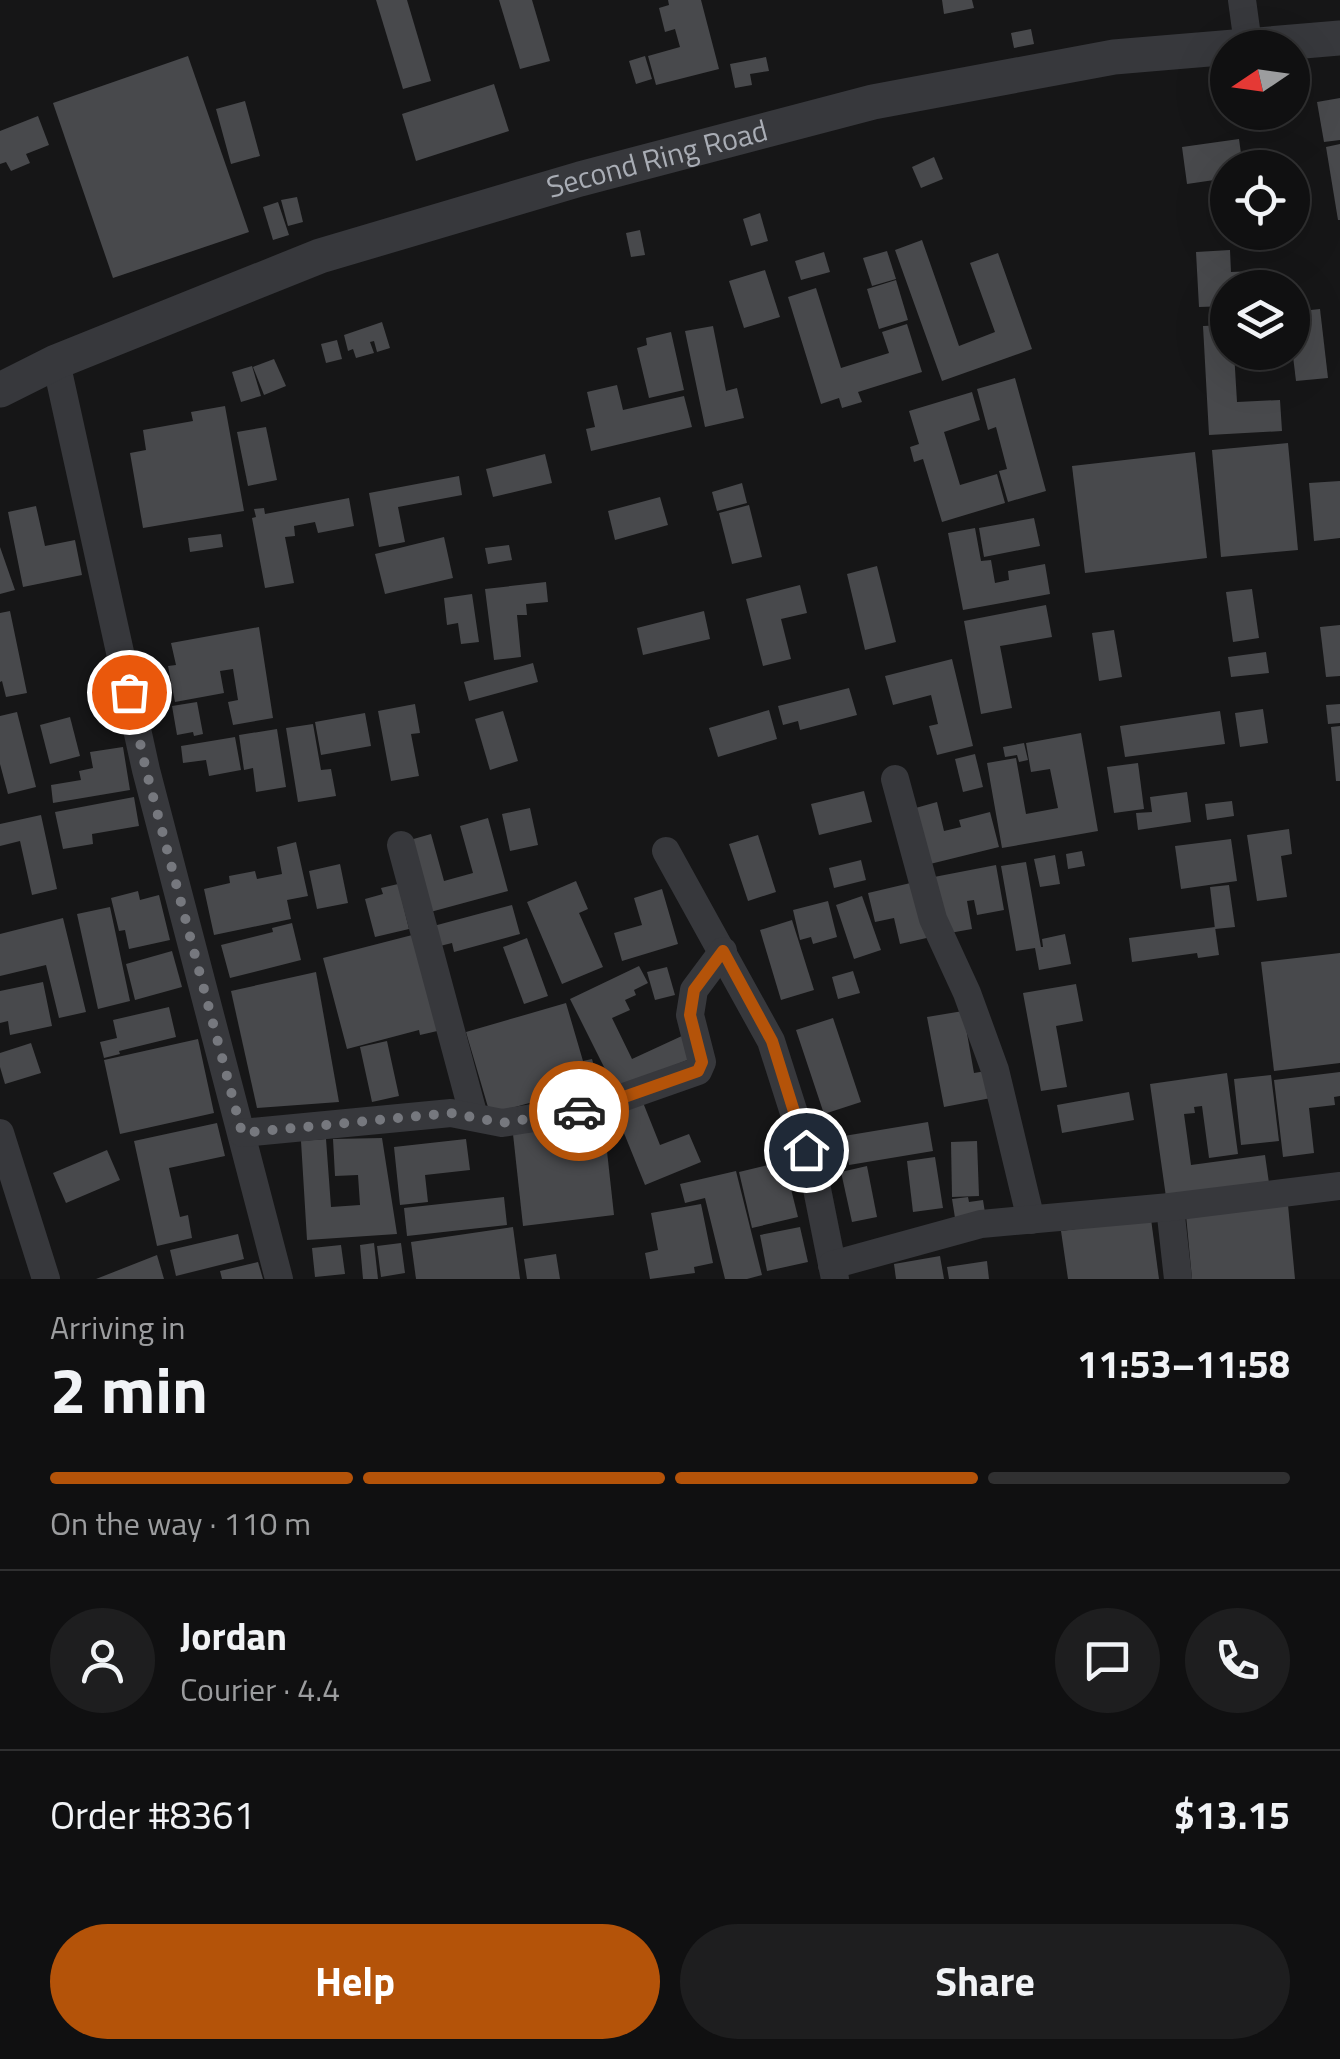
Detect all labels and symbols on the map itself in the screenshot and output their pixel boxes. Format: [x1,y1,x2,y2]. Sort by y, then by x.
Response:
north arrow [1210,30,1310,130]
street label: Second Ring Road [541,107,772,210]
pin [87,650,172,735]
courier [529,1061,629,1161]
pin [764,1108,849,1193]

